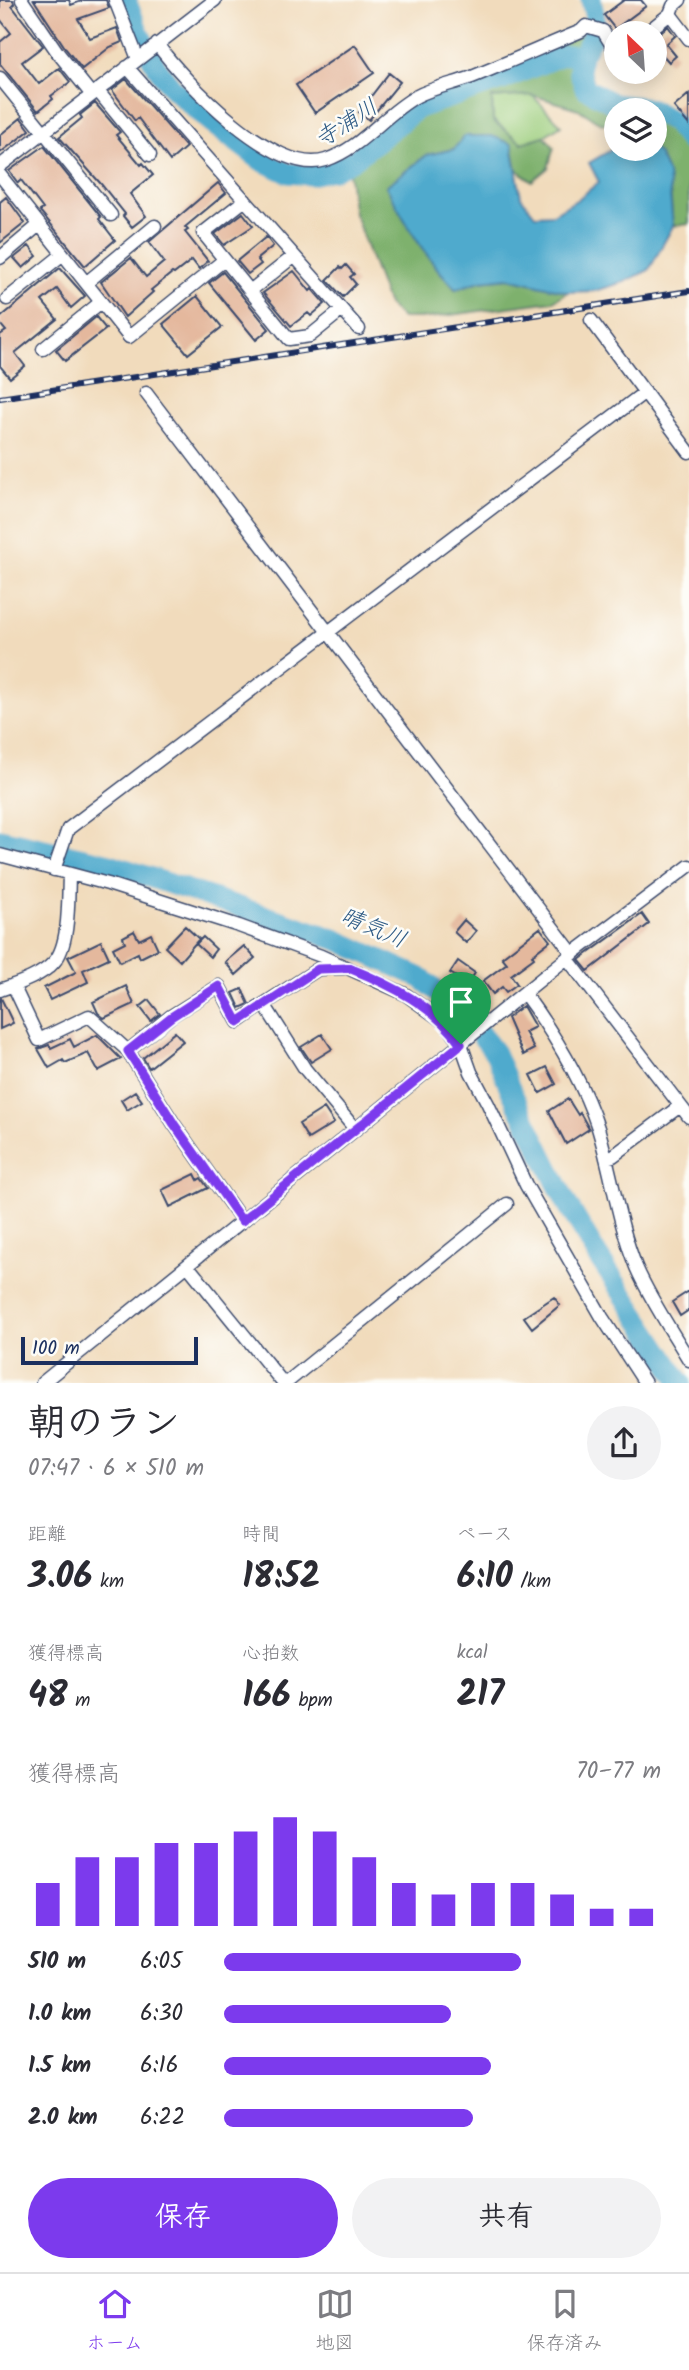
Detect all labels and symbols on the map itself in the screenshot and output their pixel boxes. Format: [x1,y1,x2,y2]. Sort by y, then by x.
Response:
north arrow [604,21,667,84]
water label: 寺浦川 [308,90,386,158]
water label: 晴気川 [334,899,412,959]
pin [431,972,491,1044]
scale bar [21,1334,198,1366]

